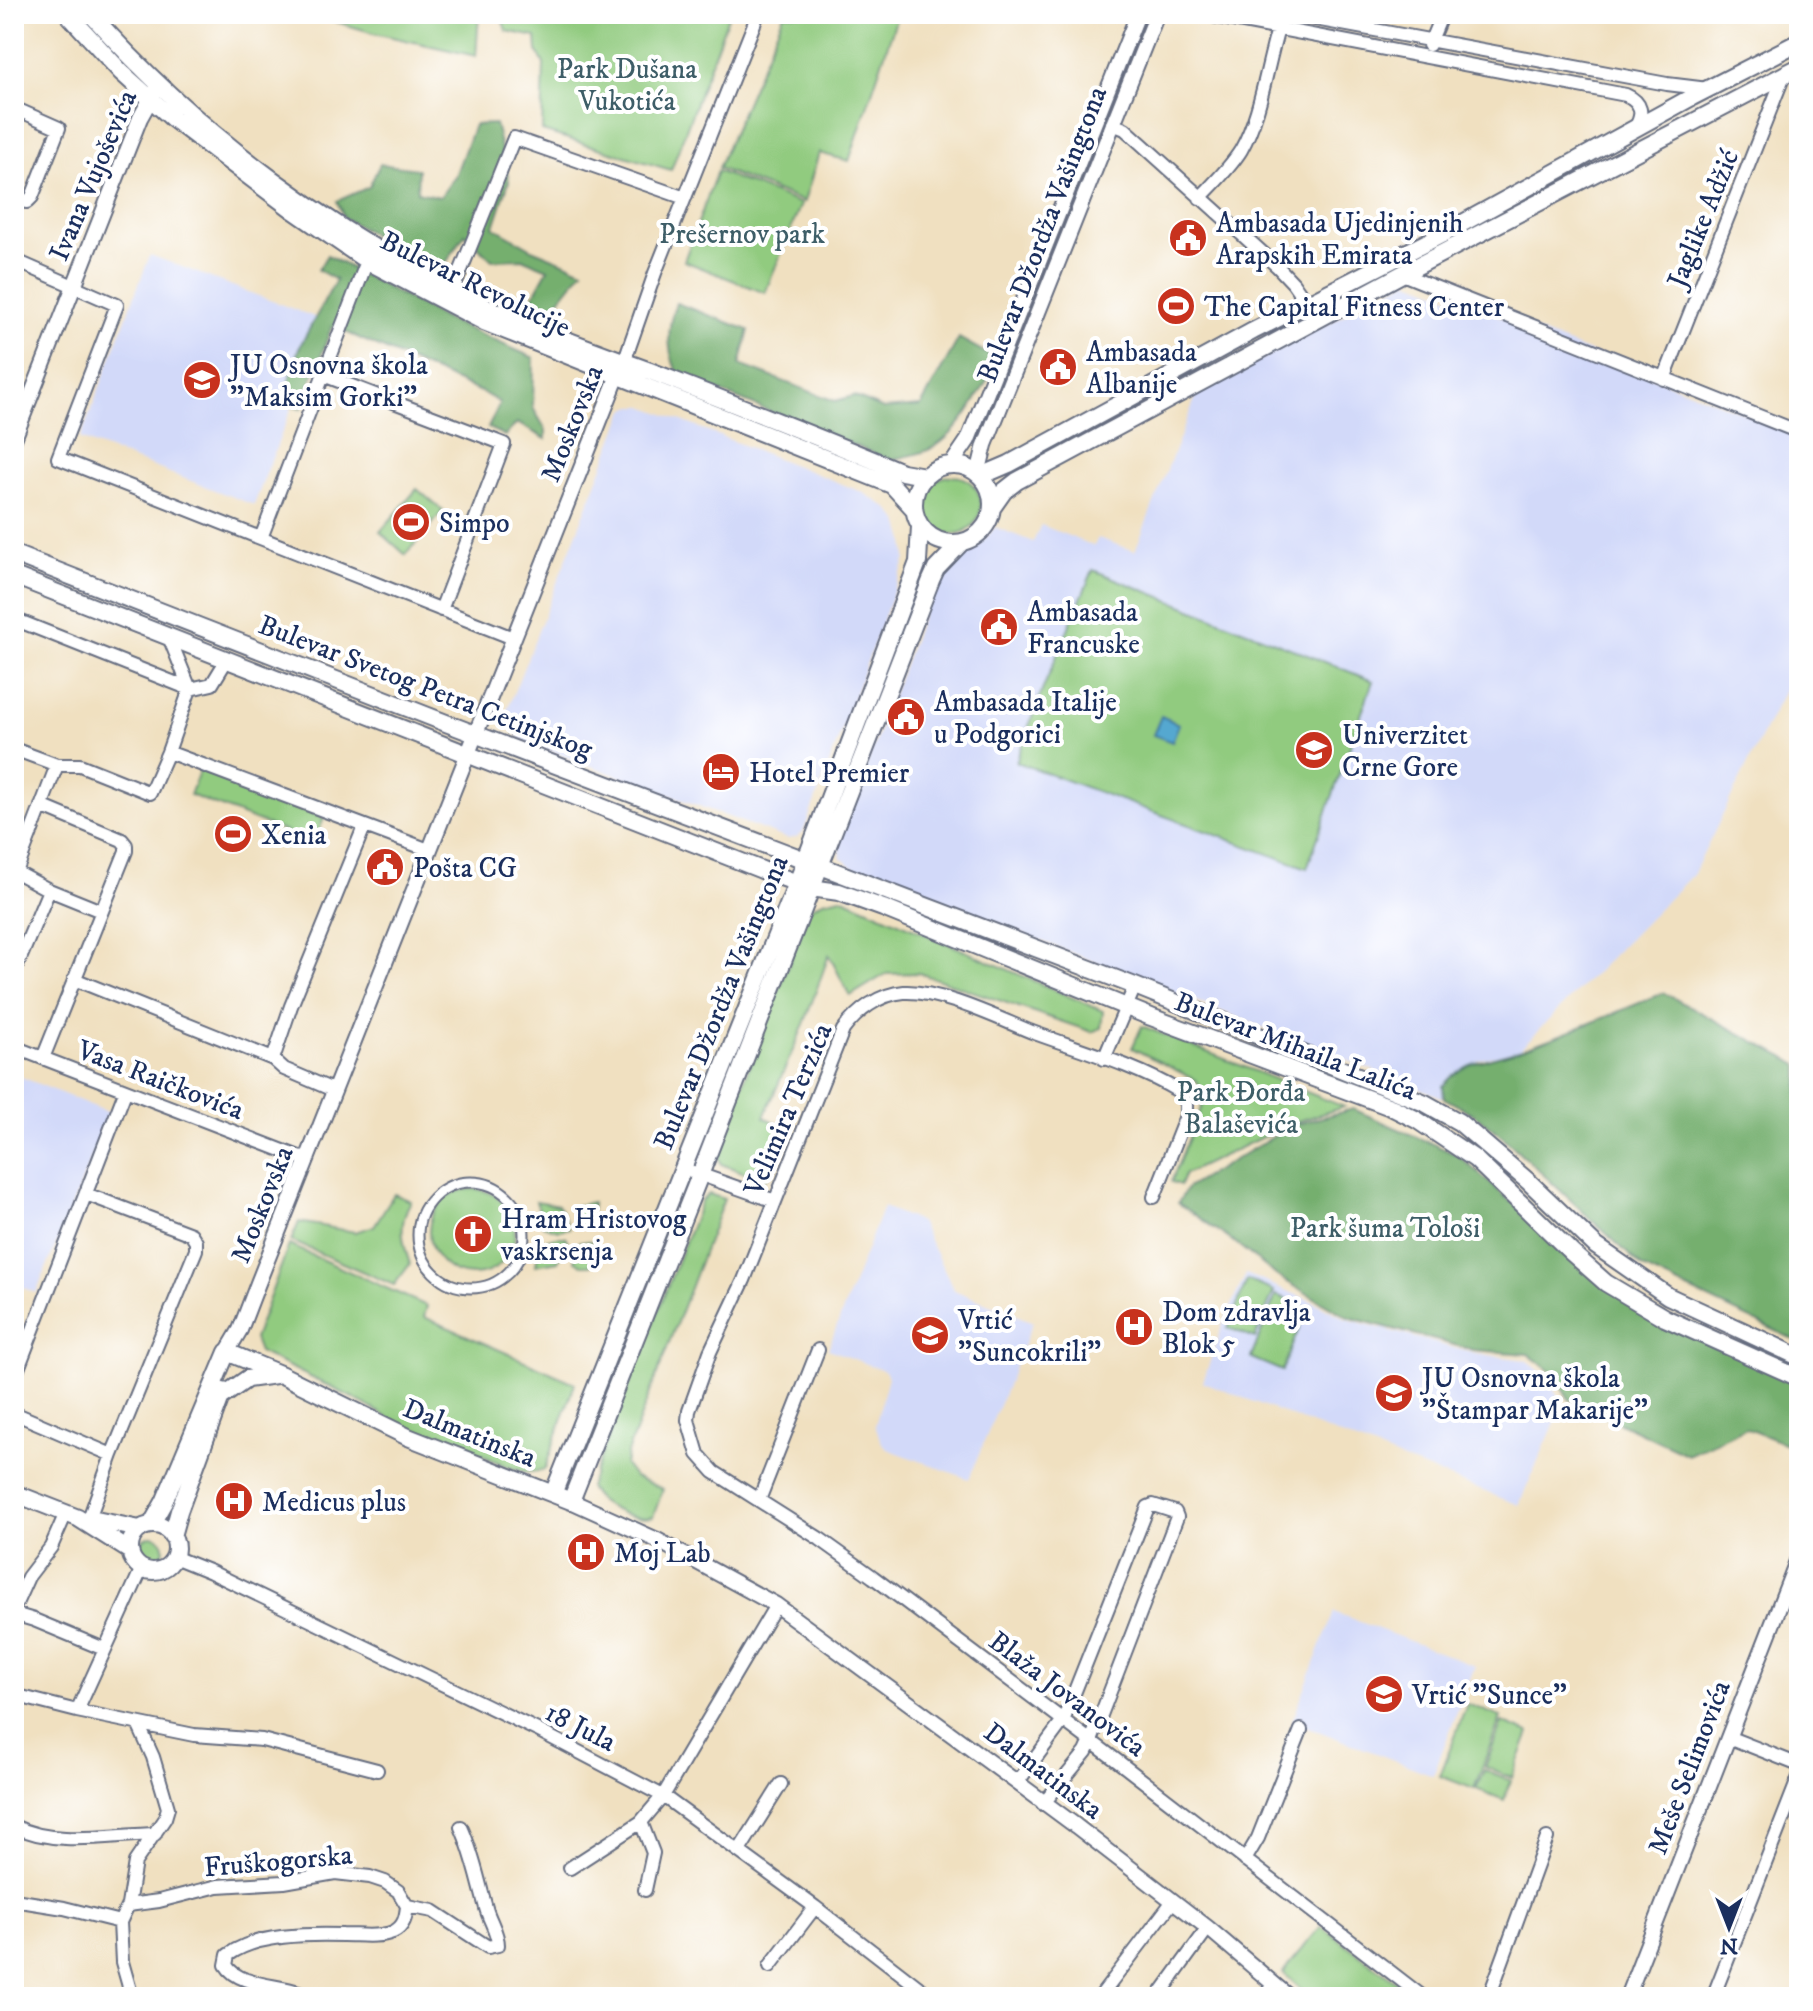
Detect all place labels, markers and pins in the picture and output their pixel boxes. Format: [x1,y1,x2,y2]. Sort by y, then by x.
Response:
place label: Ambasada Ujedinjenih Arapskih Emirata [1216,206,1464,273]
public building icon: Ambasada Ujedinjenih Arapskih Emirata [1167,217,1209,259]
sports icon: The Capital Fitness Center [1155,285,1197,327]
place label: The Capital Fitness Center [1204,290,1505,325]
place label: Ambasada Albanije [1086,335,1197,402]
public building icon: Ambasada Albanije [1037,346,1079,388]
place label: JU Osnovna škola "Maksim Gorki" [227,348,428,415]
school or university icon: JU Osnovna škola "Maksim Gorki" [181,359,223,401]
sports icon: Simpo [390,501,432,543]
place label: Simpo [439,506,510,541]
place label: Ambasada Francuske [1027,595,1140,662]
public building icon: Ambasada Francuske [978,606,1020,648]
place label: Ambasada Italije u Podgorici [934,685,1117,752]
public building icon: Ambasada Italije u Podgorici [885,696,927,738]
place label: Univerzitet Crne Gore [1342,718,1468,785]
school or university icon: Univerzitet Crne Gore [1293,729,1335,771]
hotel icon: Hotel Premier [700,751,742,793]
place label: Hotel Premier [749,756,910,791]
sports icon: Xenia [212,813,254,855]
place label: Xenia [261,818,326,853]
public building icon: Pošta CG [364,846,406,888]
place label: Pošta CG [413,851,517,886]
place label: Hram Hristovog vaskrsenja [500,1202,687,1269]
church icon: Hram Hristovog vaskrsenja [452,1213,494,1255]
place label: Dom zdravlja Blok 5 [1162,1295,1311,1362]
place label: Vrtić "Suncokrili" [957,1303,1101,1370]
hospital icon: Dom zdravlja Blok 5 [1113,1306,1155,1348]
school or university icon: Vrtić "Suncokrili" [909,1314,951,1356]
place label: JU Osnovna škola "Štampar Makarije" [1419,1361,1648,1428]
school or university icon: JU Osnovna škola "Štampar Makarije" [1373,1372,1415,1414]
hospital icon: Medicus plus [213,1480,255,1522]
place label: Medicus plus [262,1485,406,1520]
hospital icon: Moj Lab [565,1531,607,1573]
place label: Moj Lab [614,1536,711,1571]
school or university icon: Vrtić "Sunce" [1363,1673,1405,1715]
place label: Vrtić "Sunce" [1411,1678,1567,1713]

